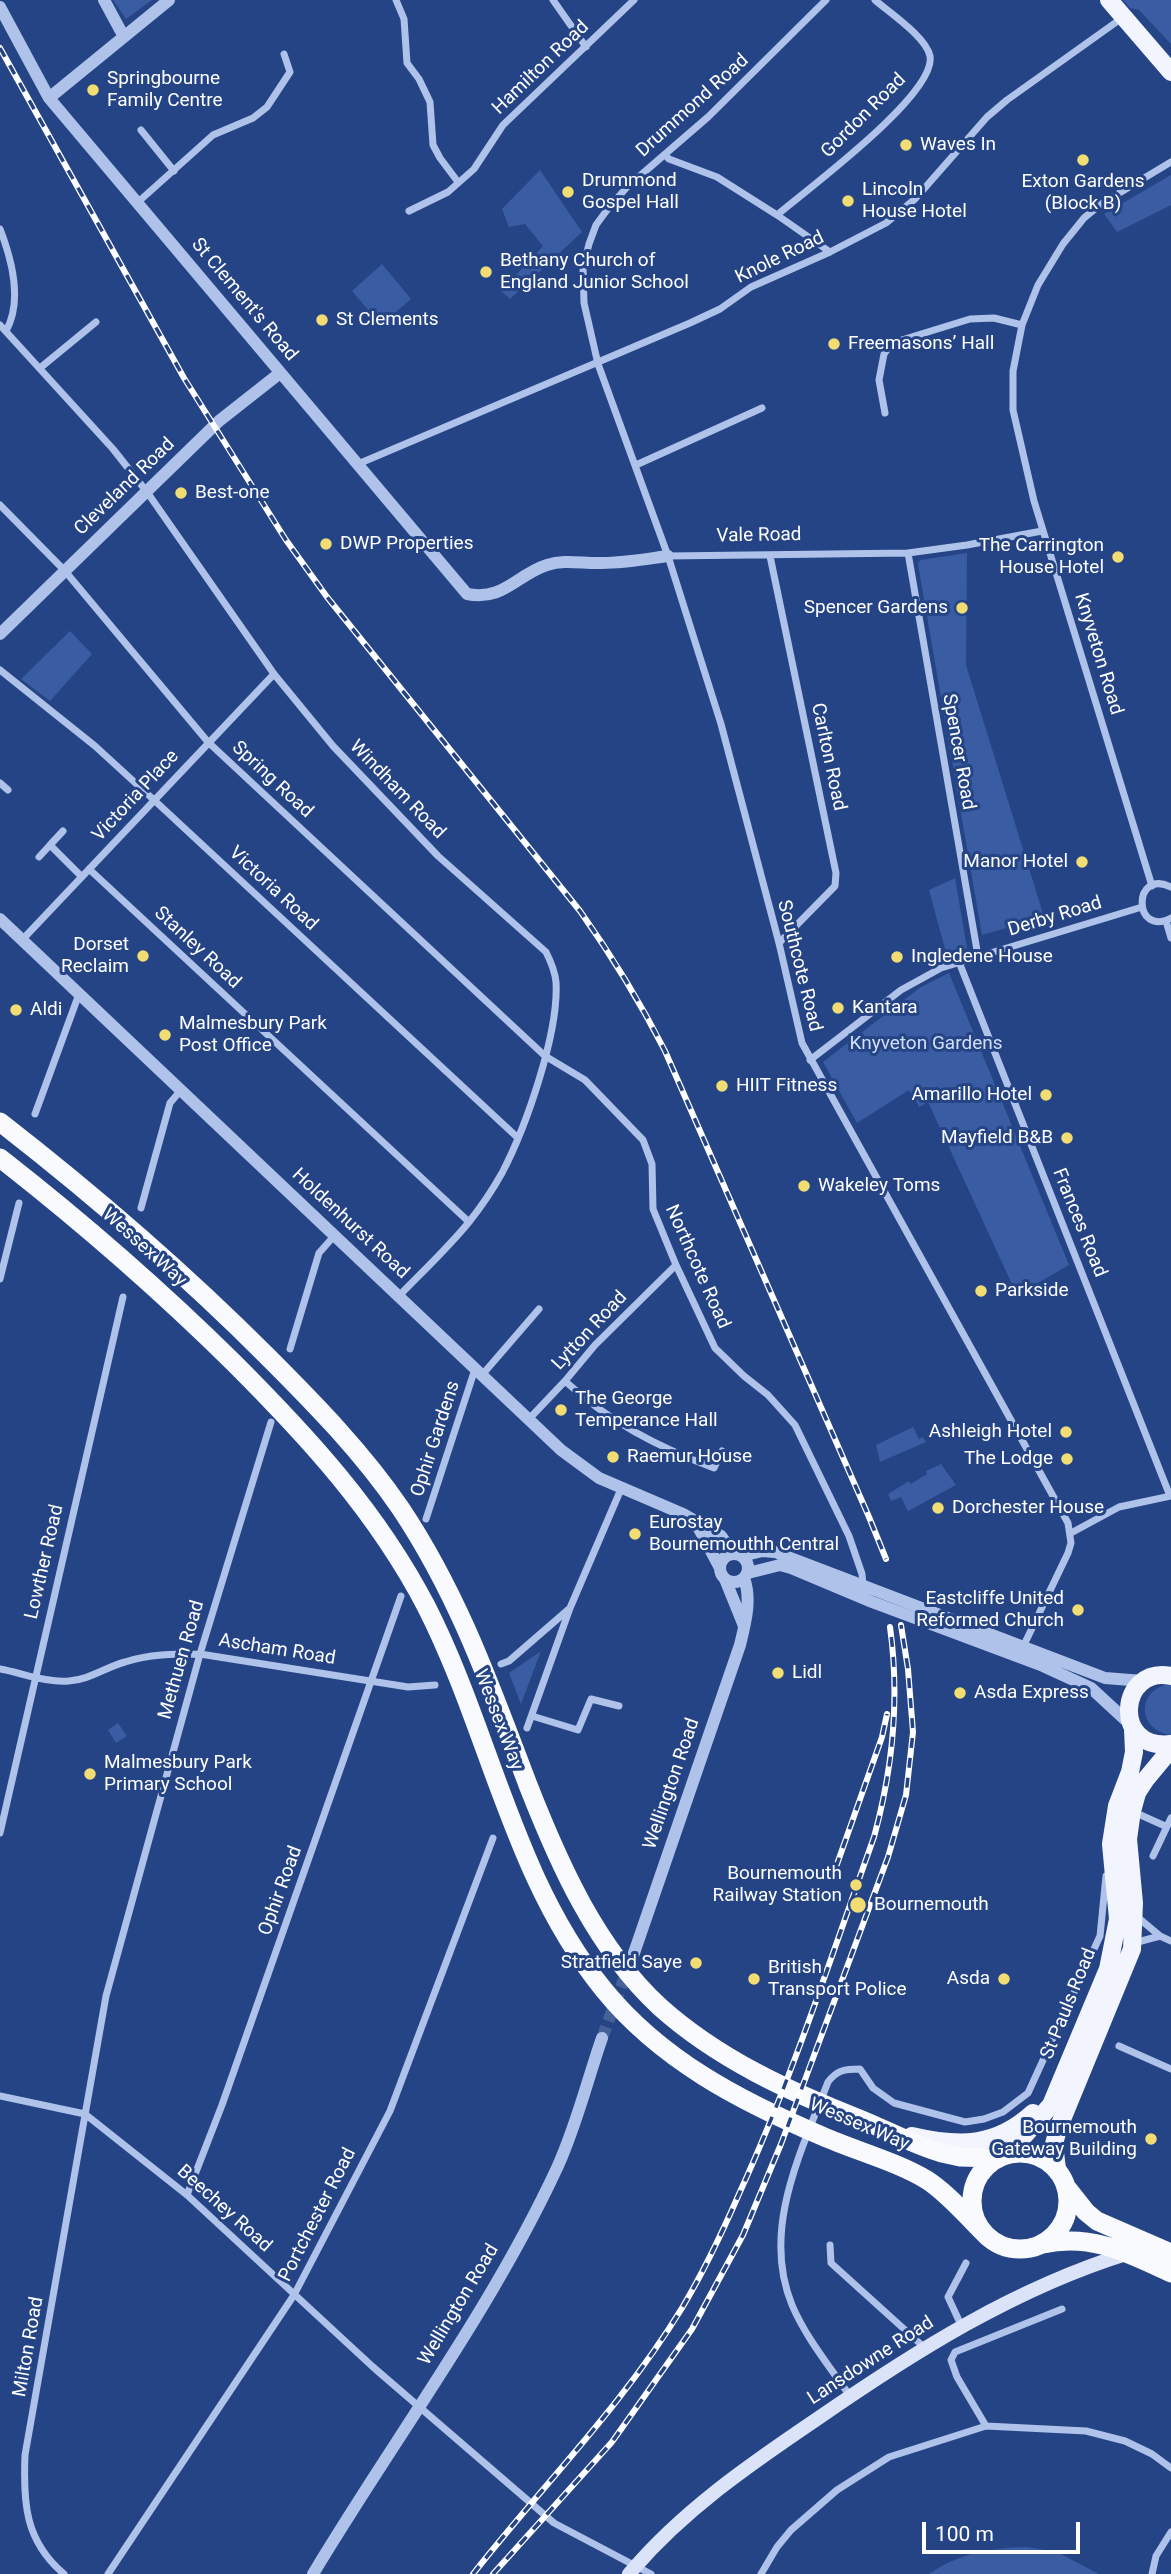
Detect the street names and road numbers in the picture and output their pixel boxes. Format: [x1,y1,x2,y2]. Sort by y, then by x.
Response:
street label: Hamilton Road [488,16,594,120]
street label: Drummond Road [632,50,754,162]
street label: Gordon Road [817,69,911,163]
street label: Knole Road [732,227,828,289]
street label: St Clement's Road [186,234,302,366]
street label: Cleveland Road [70,433,180,541]
street label: Vale Road [716,524,802,548]
street label: Knyveton Road [1069,590,1127,718]
street label: Spencer Road [937,692,979,812]
street label: Carlton Road [805,701,851,813]
street label: Windham Road [344,736,450,844]
street label: Spring Road [227,737,317,823]
street label: Victoria Place [88,746,184,846]
street label: Victoria Road [224,842,322,936]
street label: Derby Road [1005,892,1105,942]
street label: Southcote Road [772,898,826,1034]
street label: Stanley Road [149,902,245,994]
street label: Holdenhurst Road [287,1164,413,1284]
street label: Frances Road [1047,1165,1111,1281]
street label: Northcote Road [659,1201,735,1333]
street label: Wessex Way [97,1204,191,1292]
street label: Lytton Road [548,1287,632,1375]
street label: Ophir Gardens [407,1378,465,1500]
street label: Lowther Road [21,1503,69,1621]
street label: Methuen Road [154,1598,210,1722]
street label: Ascham Road [217,1630,337,1670]
street label: Wessex Way [468,1666,528,1774]
street label: Wellington Road [639,1715,705,1853]
street label: Ophir Road [254,1843,308,1939]
street label: St Pauls Road [1036,1945,1102,2063]
street label: Wessex Way [806,2094,912,2156]
street label: Portchester Road [274,2144,362,2286]
street label: Beechey Road [172,2160,276,2258]
street label: Wellington Road [414,2240,504,2370]
street label: Milton Road [9,2295,49,2399]
street label: Lansdowne Road [804,2312,938,2410]

